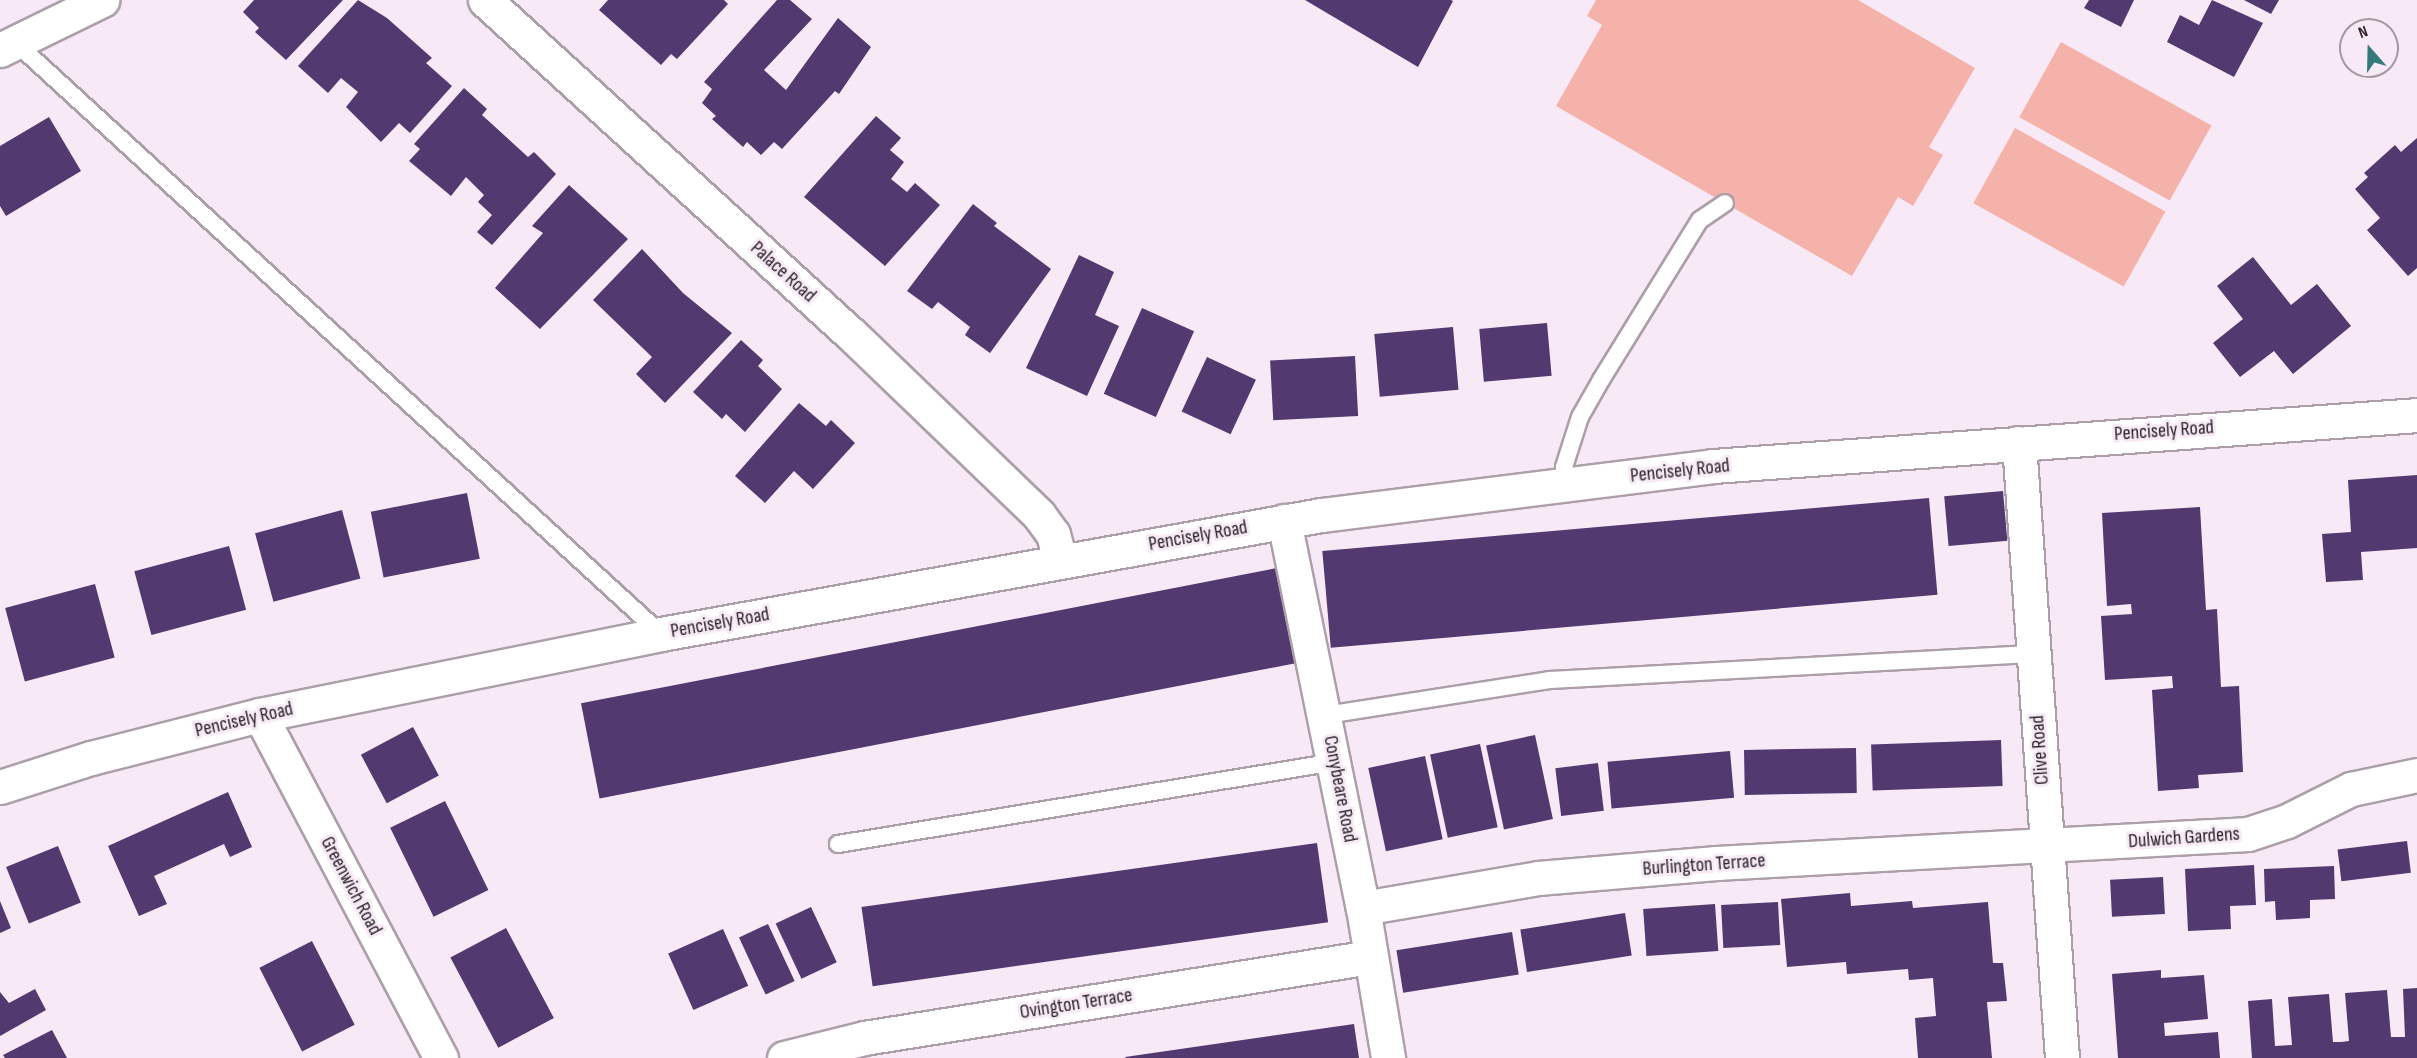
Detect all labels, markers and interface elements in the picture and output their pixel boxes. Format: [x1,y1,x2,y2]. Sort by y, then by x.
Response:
north arrow [2339,18,2399,78]
text: N [2356,22,2371,43]
street label: Palace Road [745,236,821,308]
street label: Pencisely Road [2113,416,2215,446]
street label: Pencisely Road [1629,454,1731,488]
street label: Pencisely Road [1147,516,1249,556]
street label: Pencisely Road [669,603,771,643]
street label: Pencisely Road [193,697,295,743]
street label: Clive Road [2026,714,2054,786]
street label: Conybeare Road [1318,734,1362,844]
street label: Dulwich Gardens [2127,822,2241,854]
street label: Greenwich Road [315,833,387,939]
street label: Burlington Terrace [1642,849,1766,881]
street label: Ovington Terrace [1018,983,1134,1025]

